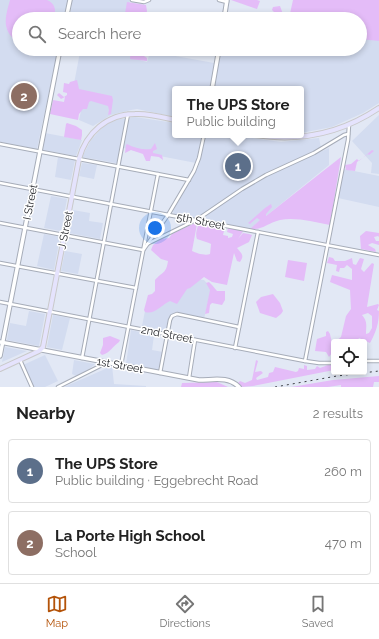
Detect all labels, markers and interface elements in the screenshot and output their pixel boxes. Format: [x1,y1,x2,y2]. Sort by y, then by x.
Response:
search box [12,12,367,56]
icon: search [26,23,48,45]
text: Search here [58,25,141,43]
pin: 2 [11,81,37,111]
popup [172,86,304,138]
text: The UPS Store [187,96,289,114]
text: Public building [187,114,276,129]
pin: 1 [225,151,251,181]
street label: I Street [21,183,40,221]
street label: J Street [55,210,76,250]
street label: 5th Street [175,210,227,233]
your location [145,218,165,238]
street label: 2nd Street [140,323,194,346]
map controls [331,339,367,375]
button: locate [331,339,367,375]
street label: 1st Street [96,355,144,376]
text: Nearby [16,403,75,423]
text: 2 results [313,406,363,421]
text: The UPS Store [55,455,158,473]
text: 1 [27,464,33,479]
text: 260 m [324,464,362,479]
text: Public building · Eggebrecht Road [55,473,258,488]
text: La Porte High School [55,527,205,545]
text: 2 [26,536,34,551]
text: 470 m [325,536,362,551]
text: School [55,545,97,560]
tab: Map [46,593,68,630]
tab: Directions [160,593,210,630]
tab: Saved [302,593,333,630]

